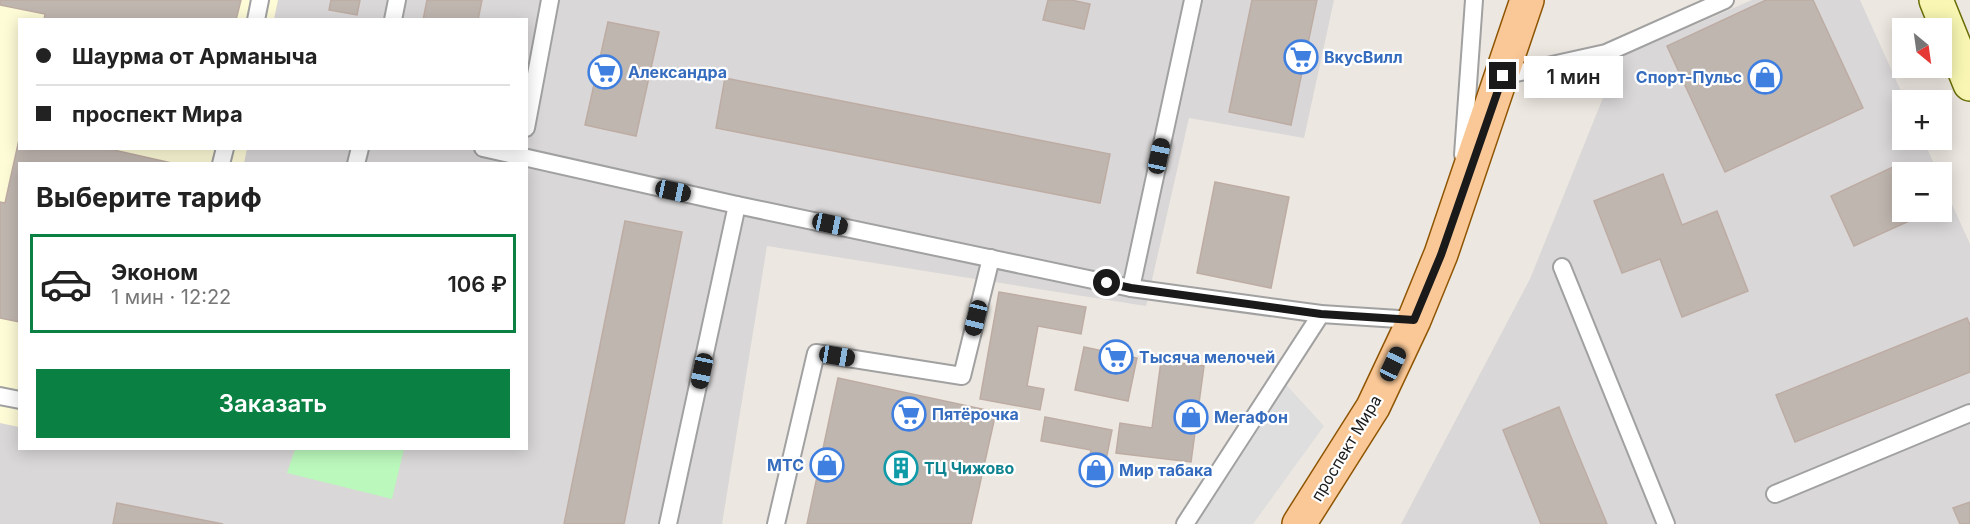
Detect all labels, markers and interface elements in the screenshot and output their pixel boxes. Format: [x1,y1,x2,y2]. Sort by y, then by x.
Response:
north arrow [1892,18,1952,78]
map controls [1892,18,1952,222]
supermarket icon: ВкусВилл [1283,39,1319,75]
text: Шаурма от Арманыча [72,43,317,69]
place label: ВкусВилл [1324,47,1403,67]
supermarket icon: Александра [587,54,623,90]
callout: 1 мин [1524,55,1623,97]
shop icon: Спорт-Пульс [1747,59,1783,95]
place label: Александра [628,62,727,82]
route end [1489,62,1516,89]
text: 1 мин [1547,65,1600,89]
place label: Спорт-Пульс [1636,67,1742,87]
button: + [1892,90,1952,150]
text: проспект Мира [72,101,243,127]
car [1146,137,1172,175]
button: − [1892,162,1952,222]
car [654,178,692,204]
text: Выберите тариф [36,181,262,214]
car [811,211,849,237]
icon: car [39,257,93,311]
text: Эконом [111,259,198,285]
route start [1093,269,1120,296]
text: 106 ₽ [448,271,507,297]
text: 1 мин · 12:22 [111,285,231,309]
car [963,298,989,338]
supermarket icon: Тысяча мелочей [1098,339,1134,375]
car [818,344,856,368]
car [1377,344,1409,384]
place label: Тысяча мелочей [1139,347,1275,367]
car [689,352,715,390]
button: Заказать [36,369,510,438]
street label: проспект Мира [1306,391,1386,505]
supermarket icon: Пятёрочка [891,396,927,432]
shop icon: МегаФон [1173,399,1209,435]
place label: Пятёрочка [932,404,1019,424]
place label: МегаФон [1214,407,1288,427]
shop icon: МТС [809,447,845,483]
building icon: ТЦ Чижово [883,450,919,486]
shop icon: Мир табака [1078,452,1114,488]
place label: МТС [767,455,804,475]
place label: ТЦ Чижово [924,458,1015,478]
place label: Мир табака [1119,460,1213,480]

